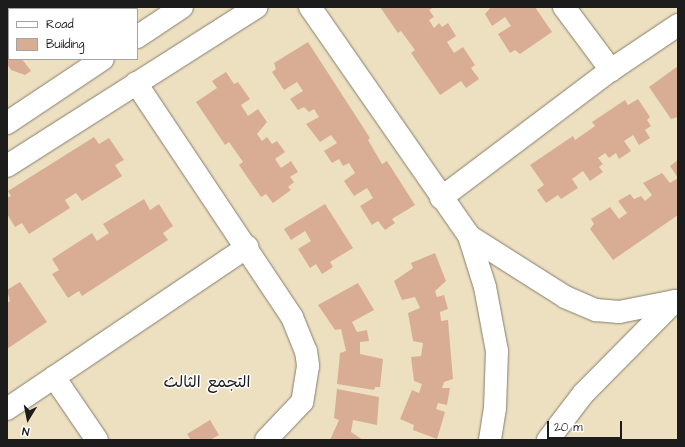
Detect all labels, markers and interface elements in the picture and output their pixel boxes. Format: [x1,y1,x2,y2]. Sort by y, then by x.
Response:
legend [8,8,138,60]
text: Road [46,16,74,33]
text: Building [46,36,84,53]
district label: التجمع الثالث [164,372,250,392]
north arrow [8,399,48,439]
scale bar [549,413,624,439]
text: 20 m [554,419,583,436]
text: N [21,423,31,439]

